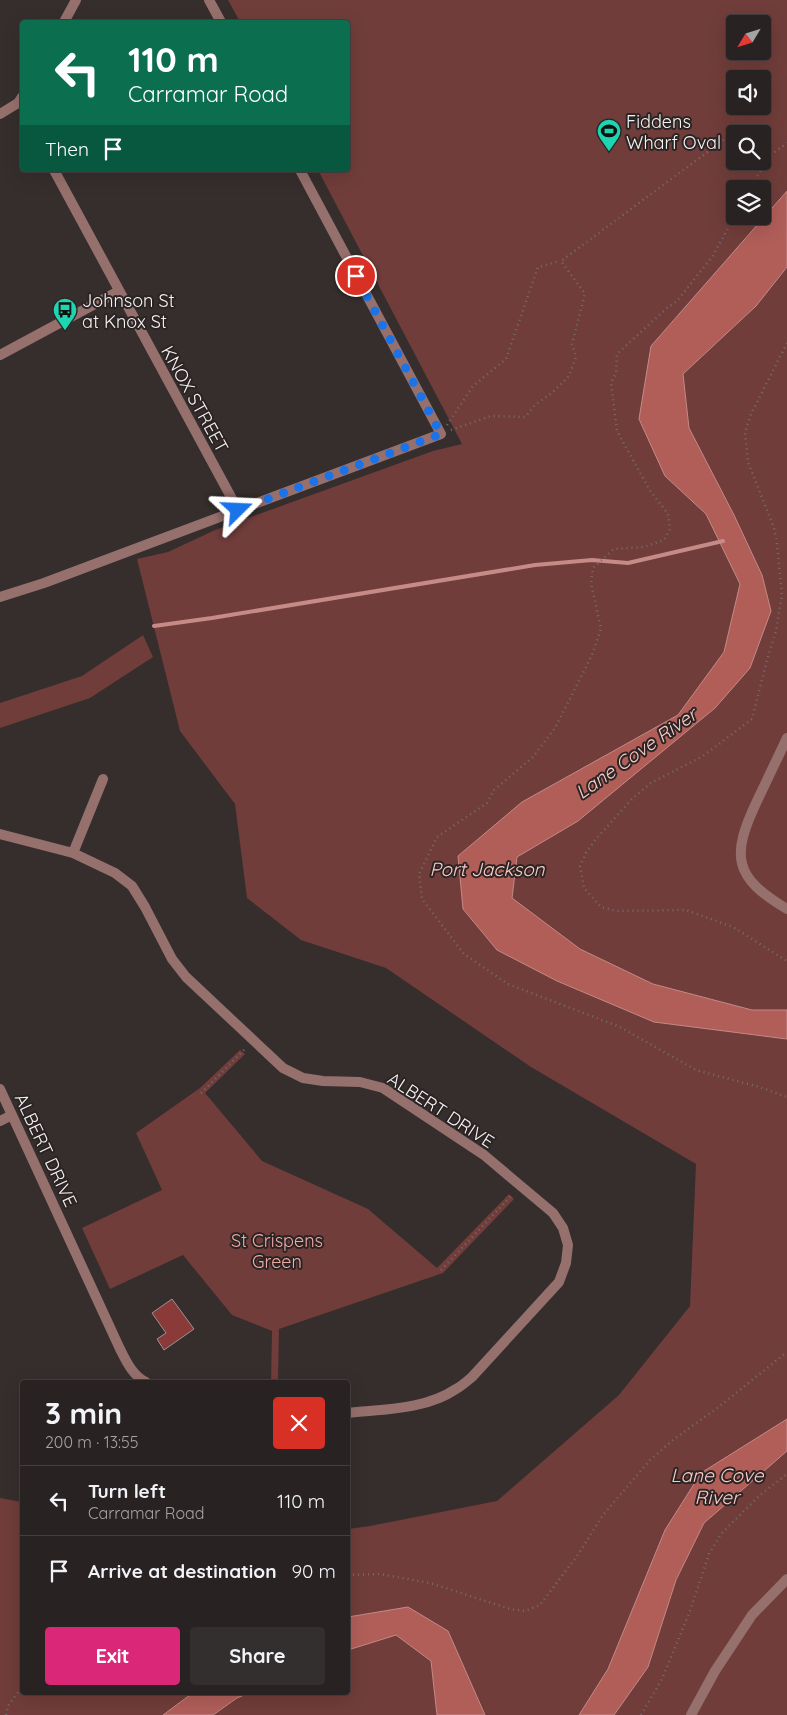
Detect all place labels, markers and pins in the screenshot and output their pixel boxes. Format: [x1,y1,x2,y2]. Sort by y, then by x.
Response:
place label: Fiddens Wharf Oval [626,110,721,154]
sports icon: Fiddens Wharf Oval [596,118,622,152]
pin [335,255,377,297]
place label: Johnson St at Knox St [82,289,175,333]
bus stop icon: Johnson St at Knox St [52,297,78,331]

